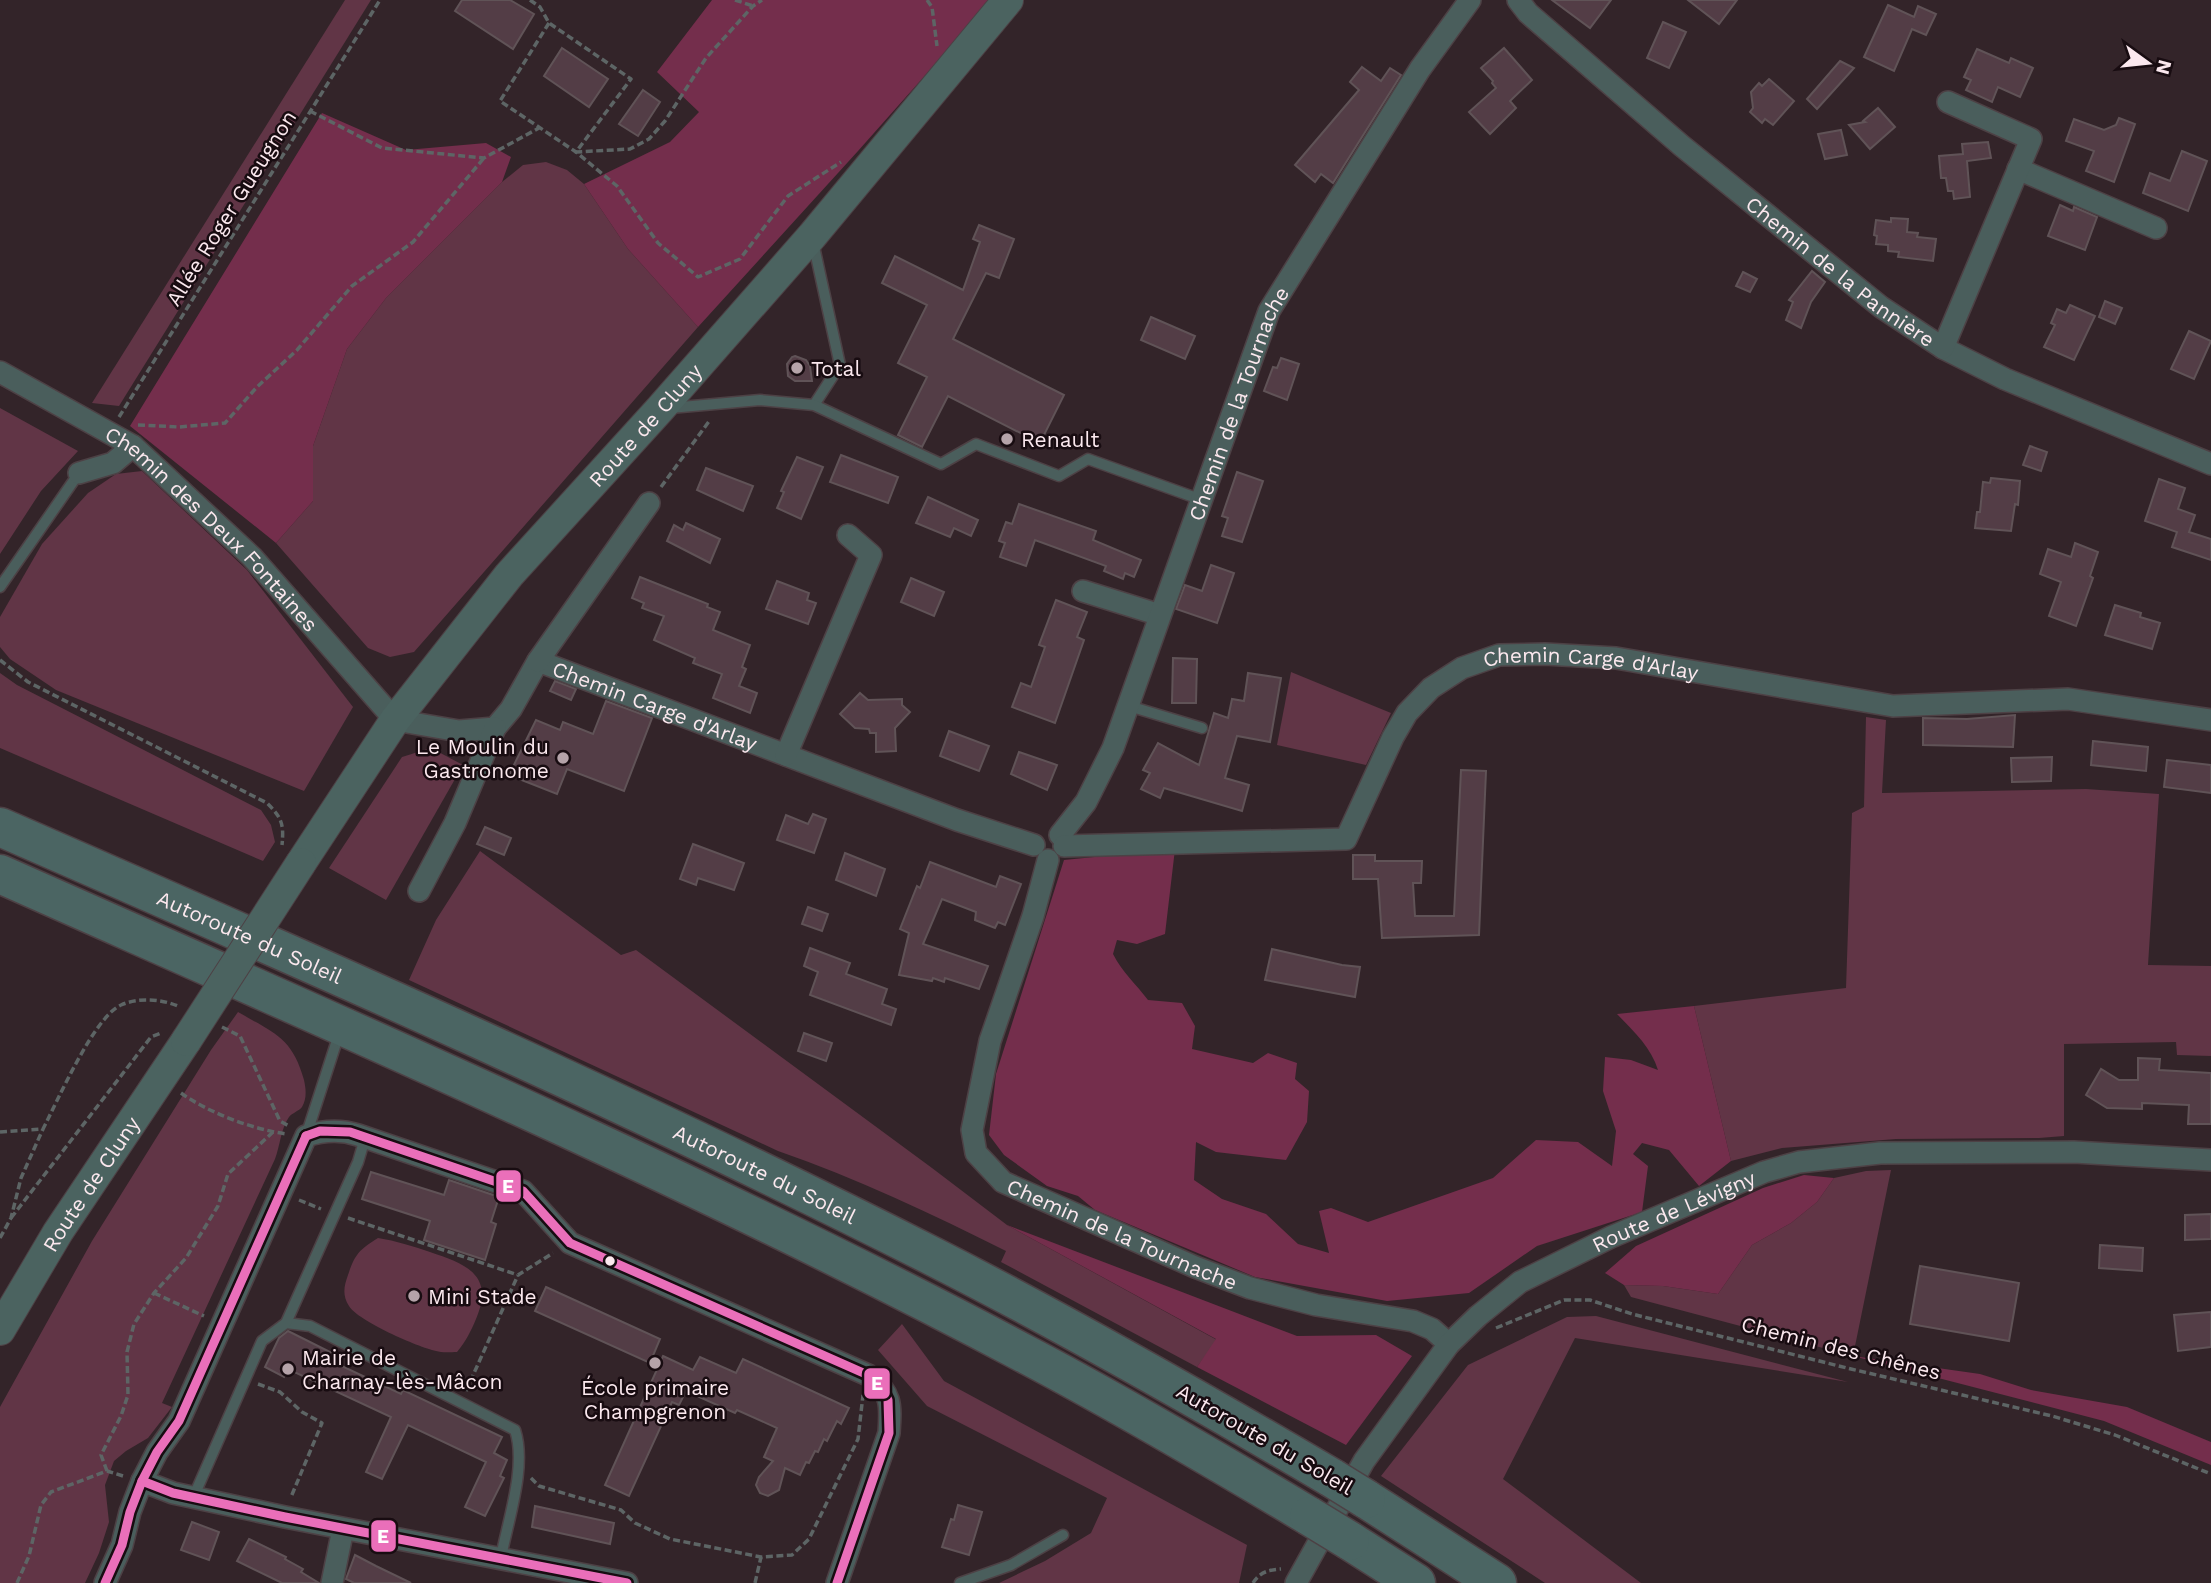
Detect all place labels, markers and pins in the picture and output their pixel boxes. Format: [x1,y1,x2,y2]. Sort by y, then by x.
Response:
place label: Total [811,356,861,381]
marker: Total [789,360,805,376]
place label: Renault [1021,427,1100,452]
marker: Renault [999,431,1015,447]
place label: Le Moulin du Gastronome [416,734,549,783]
marker: Le Moulin du Gastronome [555,750,571,766]
unlabelled marker [603,1254,617,1268]
place label: Mini Stade [428,1284,537,1309]
marker: Mini Stade [406,1288,422,1304]
place label: Mairie de Charnay-lès-Mâcon [302,1345,503,1394]
marker: École primaire Champgrenon [647,1355,663,1371]
marker: Mairie de Charnay-lès-Mâcon [280,1361,296,1377]
place label: École primaire Champgrenon [581,1375,729,1424]

